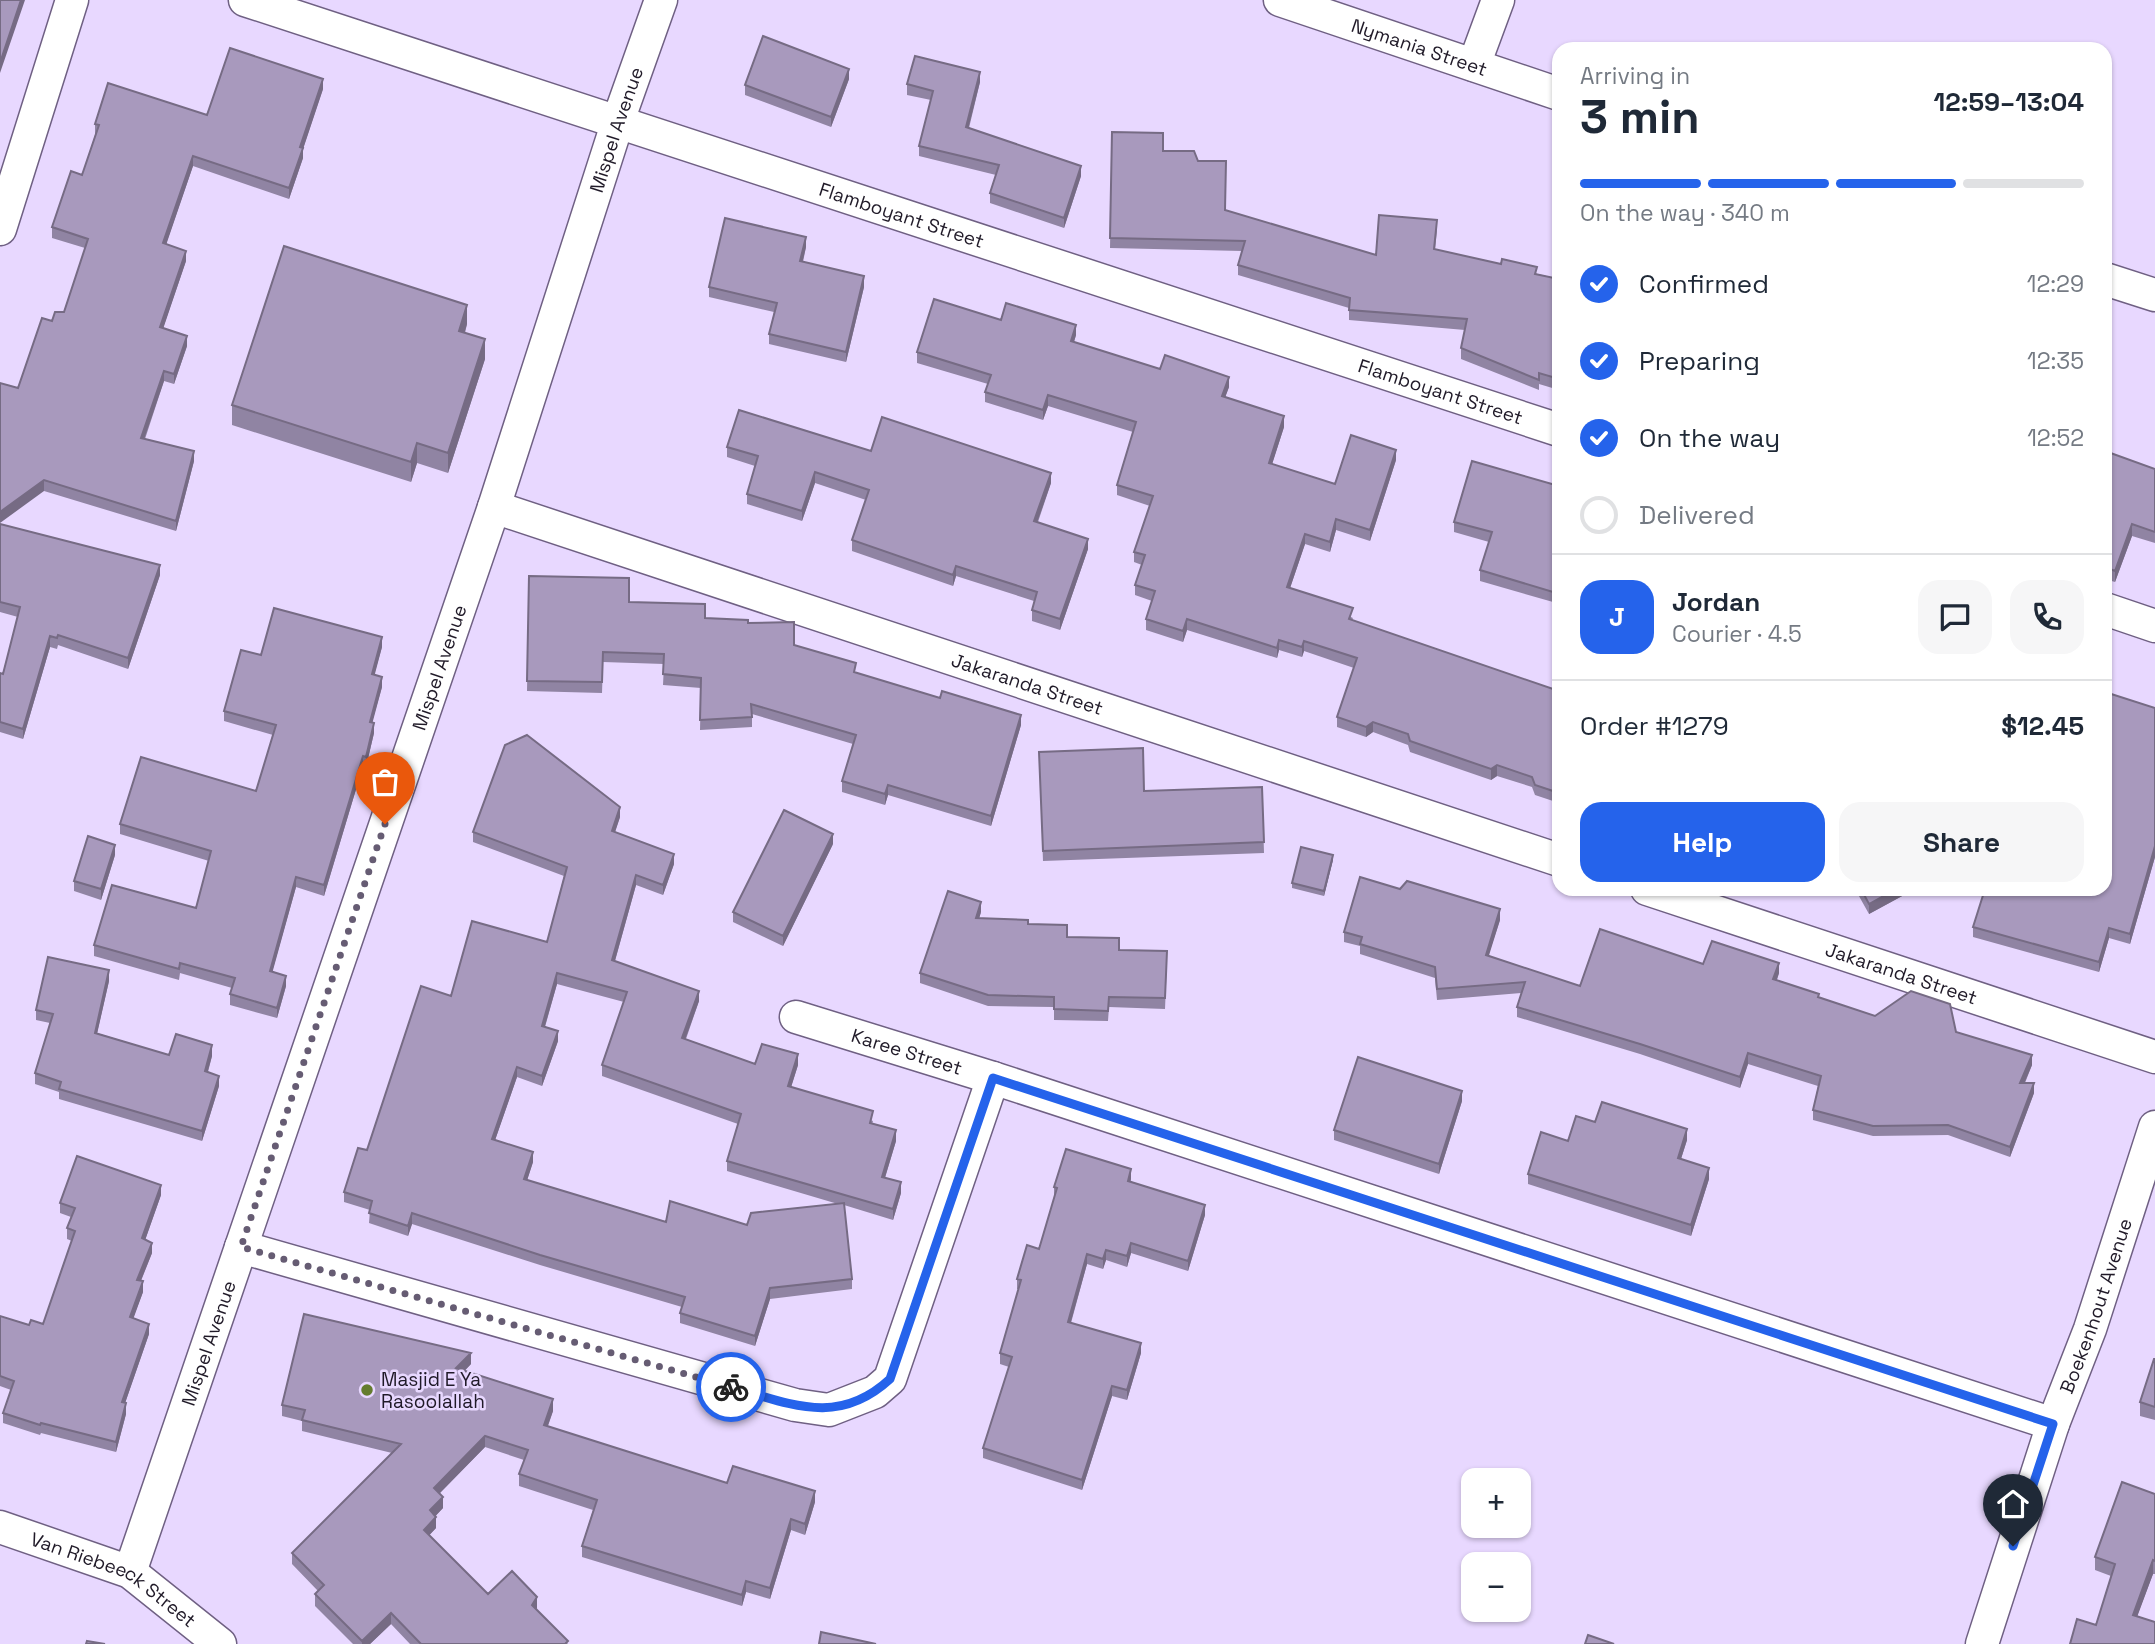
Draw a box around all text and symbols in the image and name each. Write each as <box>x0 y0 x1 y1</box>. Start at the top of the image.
street label: Nymania Street <box>1348 13 1490 82</box>
text: Arriving in <box>1580 61 1690 91</box>
street label: Mispel Avenue <box>584 64 649 196</box>
text: 12:59–13:04 <box>1934 85 2084 119</box>
text: 3 min <box>1580 88 1700 146</box>
street label: Flamboyant Street <box>816 177 987 254</box>
text: On the way · 340 m <box>1580 198 1790 228</box>
icon: check <box>1580 265 1618 303</box>
text: Confirmed <box>1639 267 1769 301</box>
text: 12:29 <box>2027 269 2084 299</box>
icon: check <box>1580 342 1618 380</box>
text: Preparing <box>1639 344 1760 378</box>
text: 12:35 <box>2027 346 2084 376</box>
street label: Flamboyant Street <box>1355 353 1526 430</box>
icon: check <box>1580 419 1618 457</box>
text: On the way <box>1639 421 1780 455</box>
text: 12:52 <box>2027 423 2084 453</box>
text: Delivered <box>1639 498 1755 532</box>
button: chat <box>1918 580 1992 654</box>
button: phone <box>2010 580 2084 654</box>
text: Jordan <box>1672 585 1760 619</box>
text: J <box>1609 600 1625 634</box>
street label: Mispel Avenue <box>407 601 473 734</box>
text: Courier · 4.5 <box>1672 619 1802 649</box>
street label: Jakaranda Street <box>948 648 1106 721</box>
text: Order #1279 <box>1580 709 1729 743</box>
text: $12.45 <box>2001 709 2084 743</box>
pin <box>355 752 415 824</box>
icon: bag <box>366 763 404 801</box>
button: Help <box>1580 802 1825 882</box>
button: Share <box>1839 802 2084 882</box>
street label: Jakaranda Street <box>1822 937 1980 1010</box>
street label: Karee Street <box>848 1023 965 1081</box>
street label: Boekenhout Avenue <box>2054 1215 2138 1397</box>
street label: Mispel Avenue <box>176 1277 242 1409</box>
courier <box>696 1352 766 1422</box>
place label: Masjid E Ya Rasoolallah <box>381 1367 485 1414</box>
icon: bike <box>712 1368 750 1406</box>
marker: Masjid E Ya Rasoolallah <box>359 1382 375 1398</box>
map controls <box>1461 1468 1531 1622</box>
button: + <box>1461 1468 1531 1538</box>
pin <box>1983 1474 2043 1546</box>
icon: home <box>1994 1485 2032 1523</box>
street label: Van Riebeeck Street <box>27 1526 201 1633</box>
button: − <box>1461 1552 1531 1622</box>

